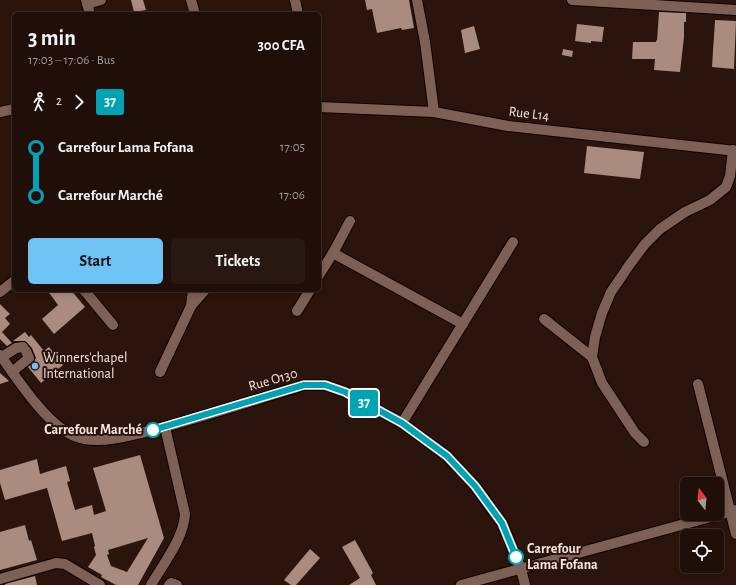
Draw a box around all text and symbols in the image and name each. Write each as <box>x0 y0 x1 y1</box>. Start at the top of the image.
text: 3 min <box>28 27 76 49</box>
text: 300 CFA <box>257 38 305 53</box>
text: 17:03 – 17:06 · Bus <box>28 54 115 67</box>
icon: walk <box>28 91 50 113</box>
icon: forward <box>68 91 90 113</box>
text: 2 <box>56 95 62 108</box>
text: 37 <box>104 95 116 109</box>
street label: Rue L14 <box>508 105 550 123</box>
text: Carrefour Lama Fofana <box>58 140 194 155</box>
text: 17:05 <box>280 141 305 154</box>
text: Carrefour Marché <box>58 188 163 203</box>
text: 17:06 <box>279 189 305 202</box>
button: Start <box>28 238 163 284</box>
button: Tickets <box>171 238 305 284</box>
place label: Winners'chapel International <box>43 351 127 381</box>
marker: Winners'chapel International <box>30 361 40 371</box>
street label: Rue O130 <box>247 366 299 394</box>
line badge: 37 <box>346 390 382 416</box>
text: 37 <box>358 396 370 410</box>
marker: Carrefour Marché <box>145 422 161 438</box>
place label: Carrefour Marché <box>44 423 142 437</box>
north arrow <box>680 477 724 521</box>
map controls <box>680 477 724 573</box>
button: locate <box>680 529 724 573</box>
place label: Carrefour Lama Fofana <box>527 542 598 572</box>
marker: Carrefour Lama Fofana <box>508 549 524 565</box>

